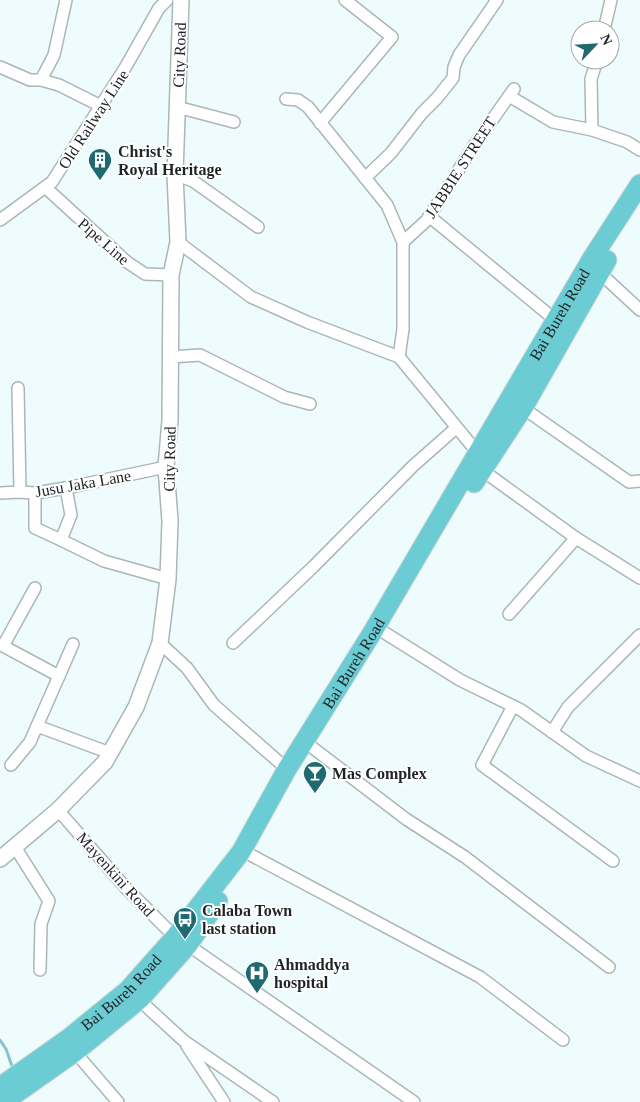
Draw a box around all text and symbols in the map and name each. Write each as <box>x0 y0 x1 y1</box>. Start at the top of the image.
north arrow <box>570 20 620 70</box>
street label: City Road <box>170 22 190 88</box>
text: N <box>597 32 615 47</box>
street label: Old Railway Line <box>55 67 133 173</box>
street label: JABBIE STREET <box>421 113 500 221</box>
place label: Christ's Royal Heritage <box>118 143 222 179</box>
building icon: Christ's Royal Heritage <box>87 147 113 181</box>
street label: Pipe Line <box>74 215 133 269</box>
street label: Bai Bureh Road <box>526 266 593 363</box>
street label: City Road <box>160 426 180 492</box>
street label: Jusu Jaka Lane <box>34 467 132 500</box>
street label: Bai Bureh Road <box>319 615 388 712</box>
bar icon: Mas Complex <box>302 760 328 794</box>
place label: Mas Complex <box>332 765 427 783</box>
street label: Mayenkini Road <box>73 829 158 920</box>
place label: Calaba Town last station <box>202 902 292 937</box>
bus stop icon: Calaba Town last station <box>172 906 198 940</box>
street label: Bai Bureh Road <box>78 951 165 1034</box>
place label: Ahmaddya hospital <box>274 956 350 992</box>
hospital icon: Ahmaddya hospital <box>244 960 270 994</box>

